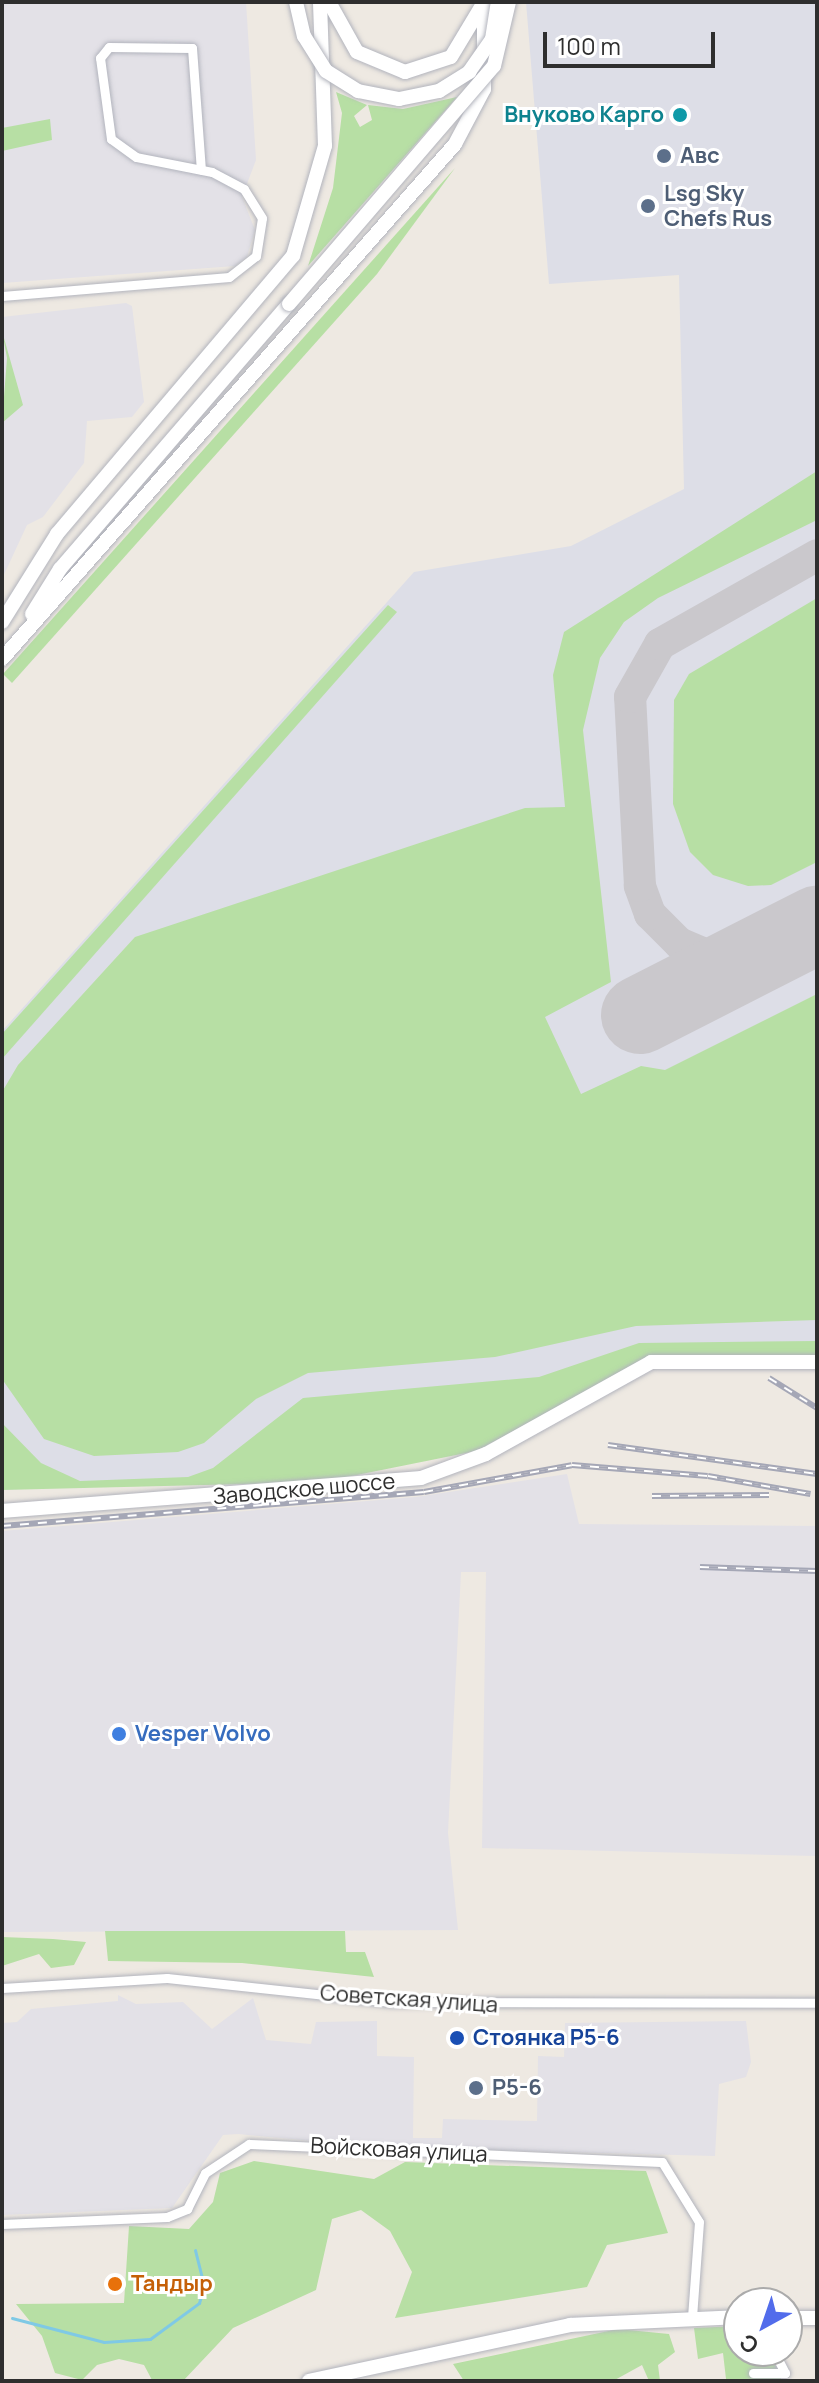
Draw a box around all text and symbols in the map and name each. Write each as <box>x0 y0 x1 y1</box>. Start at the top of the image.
scale bar <box>547 16 719 66</box>
text: 100 m <box>557 29 621 62</box>
place label: Внуково Карго <box>504 102 664 128</box>
marker: Внуково Карго <box>671 106 689 124</box>
place label: Авс <box>680 143 720 169</box>
marker: Авс <box>655 147 673 165</box>
place label: Lsg Sky Chefs Rus <box>664 180 772 232</box>
marker: Lsg Sky Chefs Rus <box>639 197 657 215</box>
street label: Заводское шоссе <box>212 1468 396 1510</box>
place label: Vesper Volvo <box>135 1721 271 1747</box>
marker: Vesper Volvo <box>110 1725 128 1743</box>
street label: Советская улица <box>319 1980 499 2018</box>
place label: Стоянка Р5-6 <box>473 2025 620 2051</box>
marker: Стоянка Р5-6 <box>448 2029 466 2047</box>
place label: Р5-6 <box>492 2075 542 2101</box>
marker: Р5-6 <box>467 2079 485 2097</box>
street label: Войсковая улица <box>310 2132 488 2168</box>
place label: Тандыр <box>131 2271 213 2297</box>
marker: Тандыр <box>106 2275 124 2293</box>
north arrow <box>723 2287 803 2367</box>
text: С <box>733 2327 765 2361</box>

